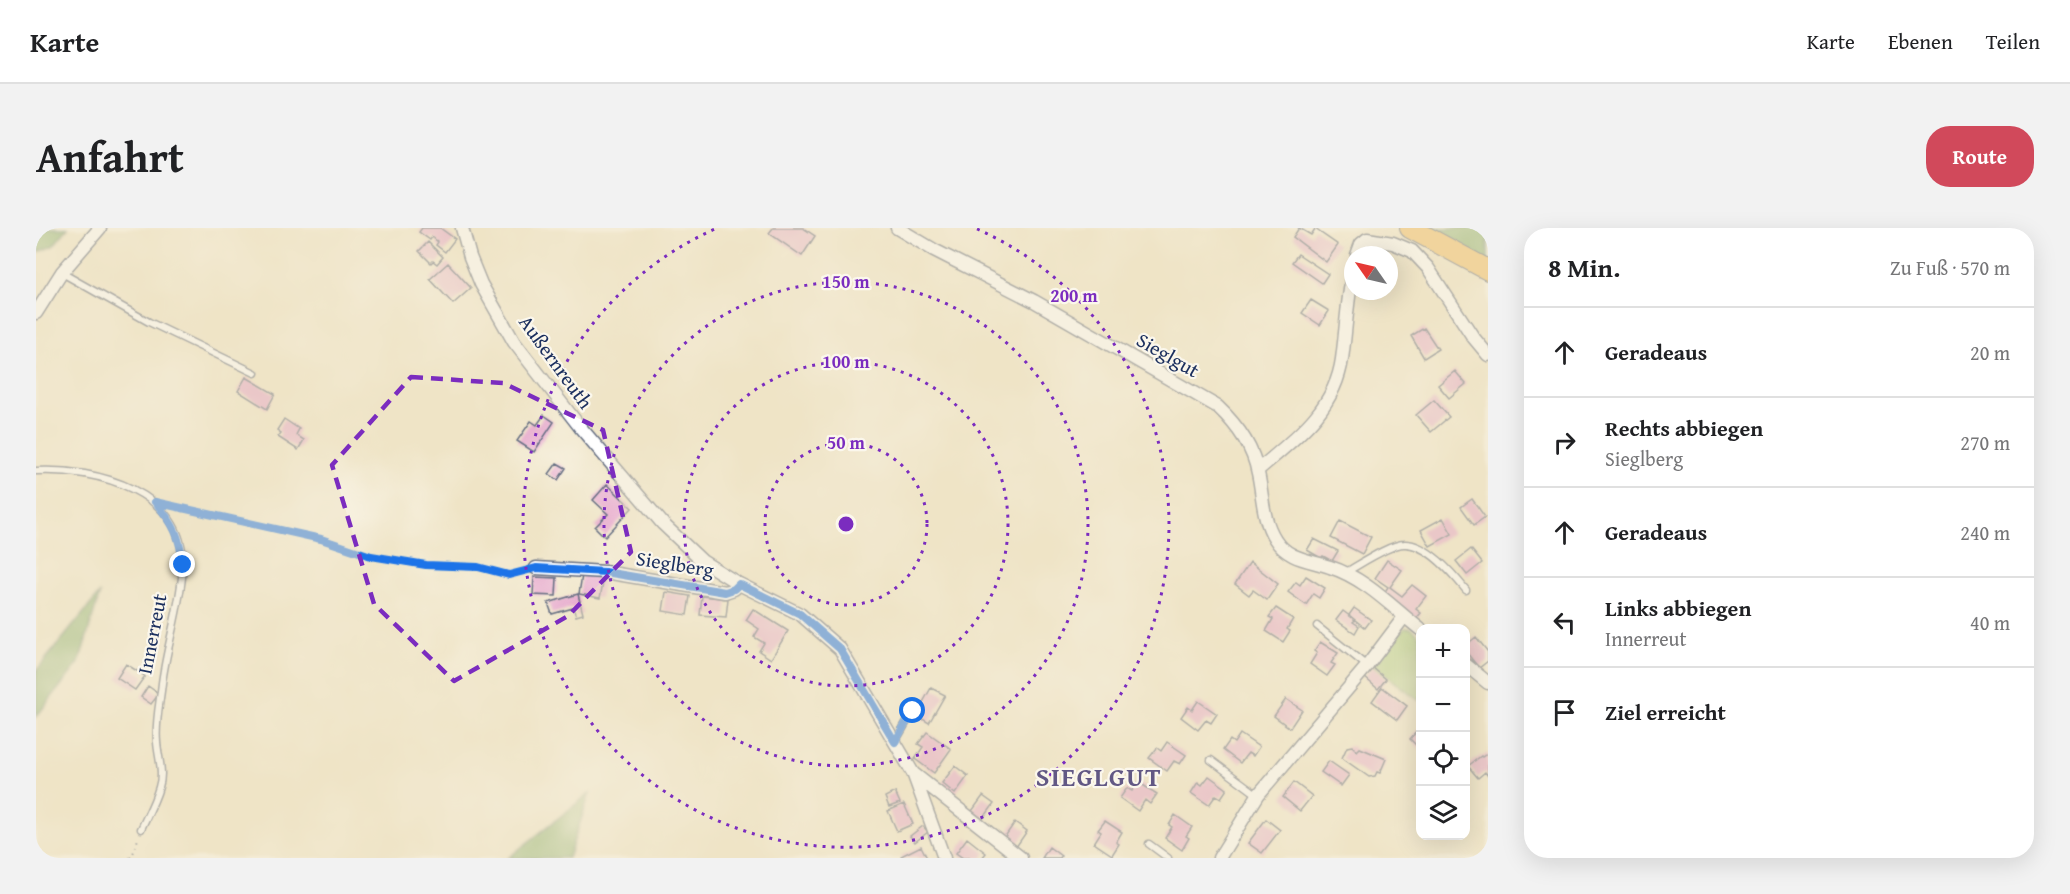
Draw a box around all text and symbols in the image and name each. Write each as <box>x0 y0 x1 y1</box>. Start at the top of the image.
text: Karte <box>30 21 99 62</box>
text: Karte <box>1807 26 1855 57</box>
text: Ebenen <box>1888 26 1953 57</box>
text: Teilen <box>1986 26 2040 57</box>
text: Anfahrt <box>36 126 184 187</box>
button: Route <box>1926 126 2034 187</box>
north arrow <box>1344 246 1398 300</box>
text: 8 Min. <box>1548 248 1620 287</box>
text: Zu Fuß · 570 m <box>1890 253 2010 282</box>
text: 150 m <box>822 268 870 295</box>
text: 200 m <box>1050 282 1098 309</box>
street label: Außernreuth <box>512 309 600 415</box>
street label: Sieglgut <box>1131 325 1205 384</box>
icon: ahead <box>1548 336 1581 369</box>
text: Geradeaus <box>1605 336 1707 368</box>
text: 20 m <box>1970 338 2010 367</box>
text: 100 m <box>822 348 870 375</box>
text: Rechts abbiegen <box>1605 412 1763 444</box>
icon: right <box>1548 426 1581 459</box>
text: 270 m <box>1960 428 2010 457</box>
text: 50 m <box>827 429 866 456</box>
text: Sieglberg <box>1605 444 1683 473</box>
centre of rings <box>836 514 856 534</box>
icon: ahead <box>1548 516 1581 549</box>
text: Geradeaus <box>1605 516 1707 548</box>
text: 240 m <box>1960 518 2010 547</box>
street label: Sieglberg <box>634 543 716 584</box>
route end <box>169 551 195 577</box>
street label: Innerreut <box>130 591 174 677</box>
text: Links abbiegen <box>1605 592 1751 624</box>
icon: left <box>1548 606 1581 639</box>
text: 40 m <box>1970 608 2010 637</box>
map controls <box>1416 624 1470 840</box>
button: + <box>1416 624 1470 678</box>
text: Innerreut <box>1605 624 1686 653</box>
button: − <box>1416 678 1470 732</box>
icon: arrive <box>1548 696 1581 729</box>
text: Ziel erreicht <box>1605 696 1726 728</box>
route start <box>899 697 925 723</box>
button: locate <box>1416 732 1470 786</box>
district label: SIEGLGUT <box>1036 757 1162 796</box>
button: layers <box>1416 786 1470 840</box>

